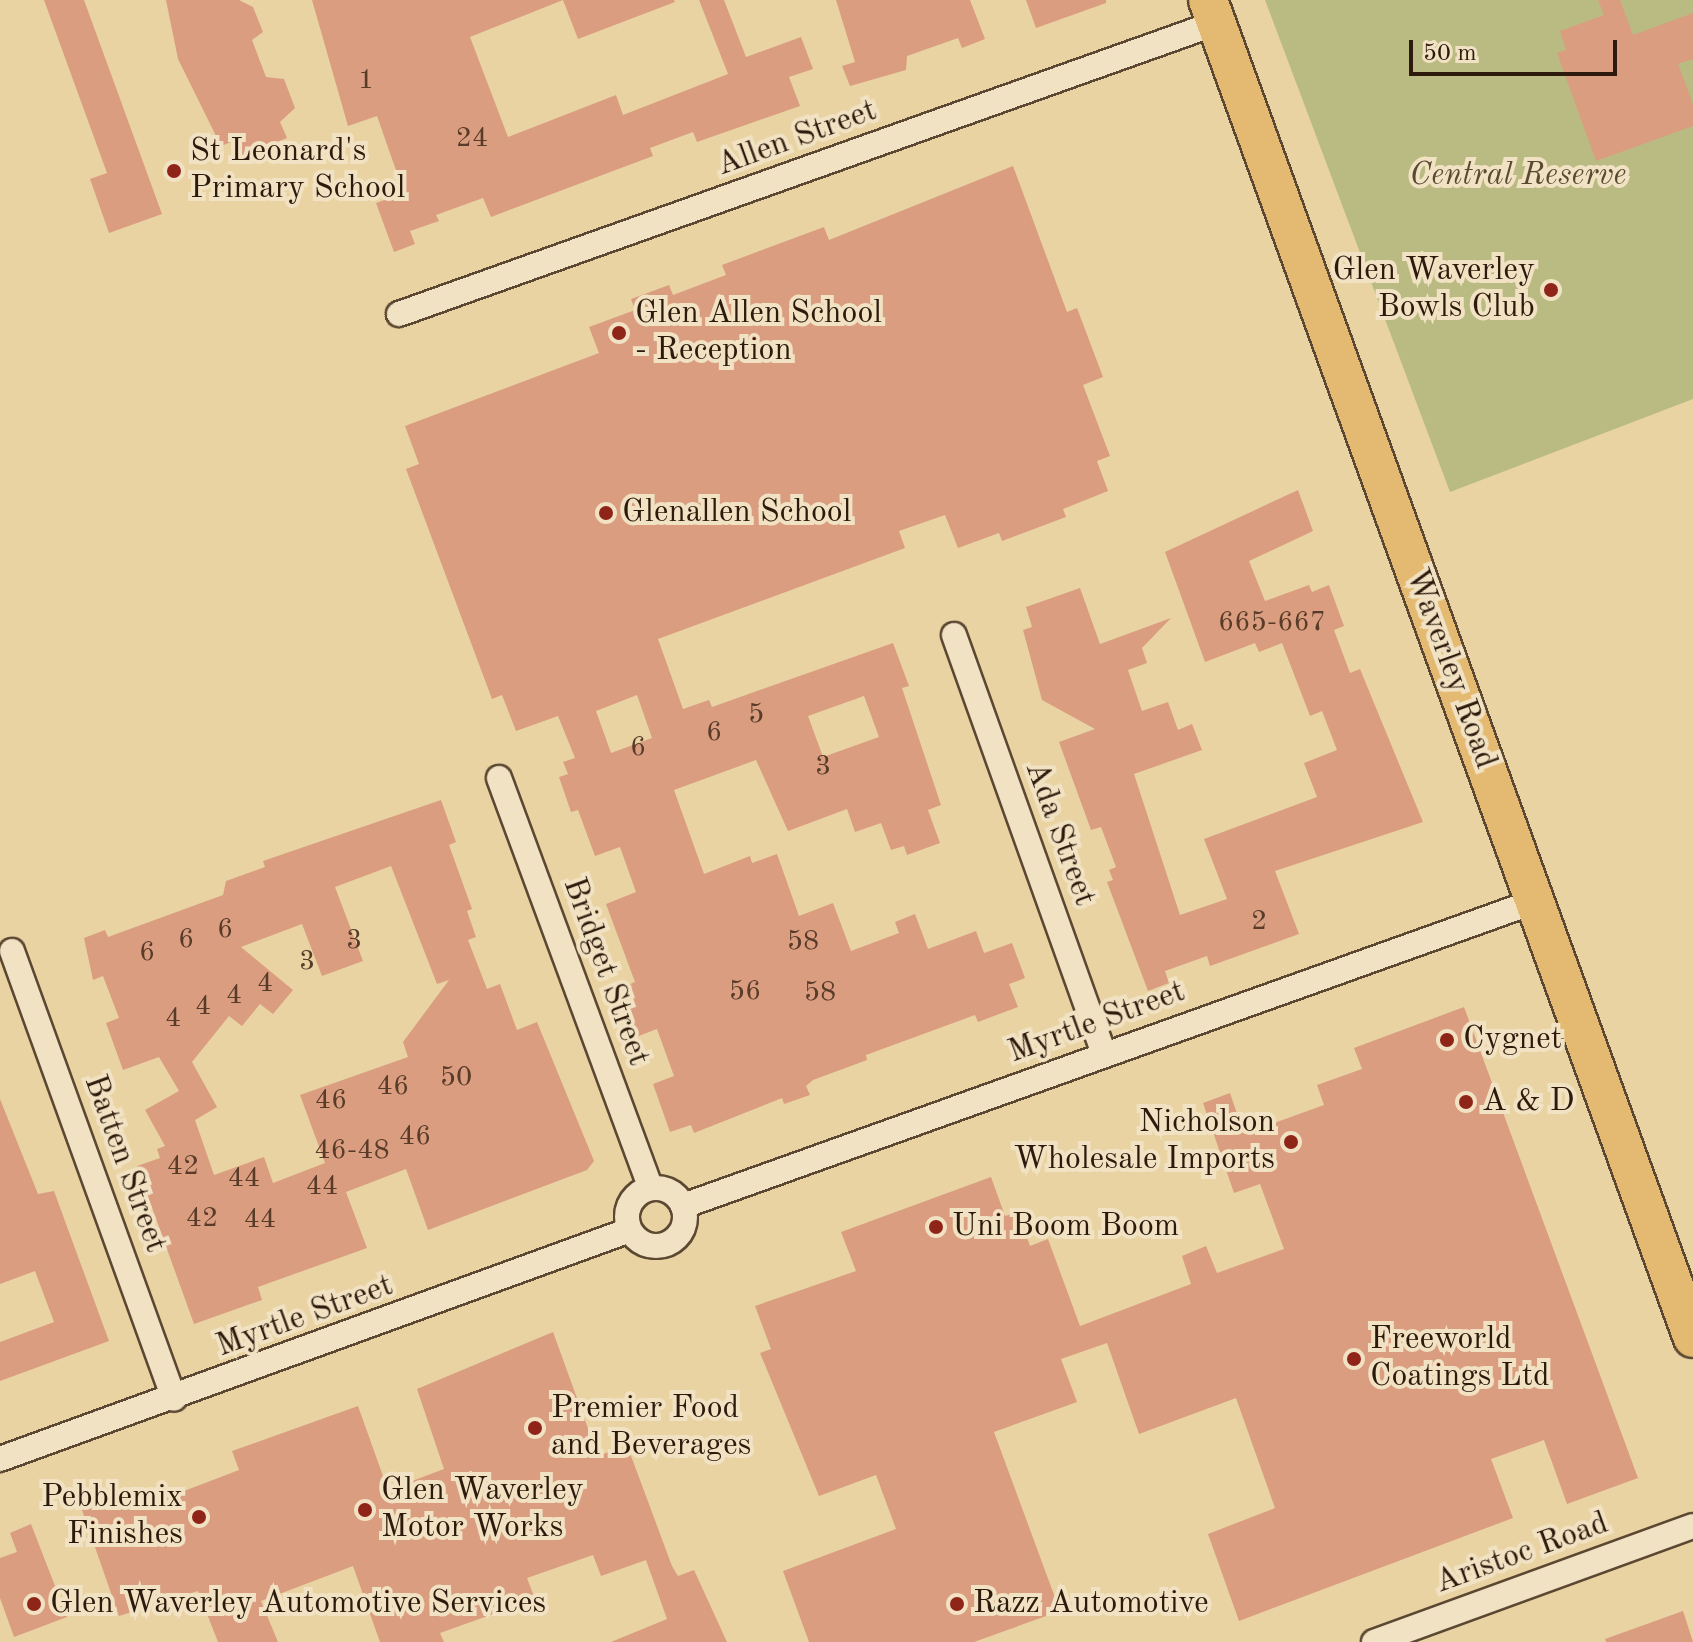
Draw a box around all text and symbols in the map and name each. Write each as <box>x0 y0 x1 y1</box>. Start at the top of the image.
scale bar <box>1413 24 1621 74</box>
text: 50 m <box>1423 42 1477 66</box>
house number: 1 <box>358 64 374 98</box>
street label: Allen Street <box>712 92 882 186</box>
house number: 24 <box>456 122 488 156</box>
place label: St Leonard's Primary School <box>190 134 405 209</box>
park label: Central Reserve <box>1410 157 1626 195</box>
marker: St Leonard's Primary School <box>165 162 183 180</box>
place label: Glen Waverley Bowls Club <box>1332 253 1535 328</box>
marker: Glen Waverley Bowls Club <box>1542 281 1560 299</box>
place label: Glen Allen School - Reception <box>635 296 882 371</box>
marker: Glen Allen School - Reception <box>610 324 628 342</box>
place label: Glenallen School <box>622 494 851 532</box>
marker: Glenallen School <box>597 504 615 522</box>
street label: Waverley Road <box>1396 564 1504 774</box>
house number: 665-667 <box>1218 606 1326 640</box>
house number: 5 <box>748 698 764 732</box>
house number: 6 <box>706 716 722 750</box>
house number: 6 <box>630 731 646 765</box>
house number: 3 <box>815 750 831 784</box>
street label: Ada Street <box>1015 757 1103 911</box>
street label: Bridget Street <box>553 873 657 1071</box>
house number: 2 <box>1251 905 1267 939</box>
house number: 6 <box>217 913 233 947</box>
house number: 6 <box>178 923 194 957</box>
house number: 3 <box>346 924 362 958</box>
house number: 58 <box>787 925 819 959</box>
house number: 6 <box>139 936 155 970</box>
house number: 3 <box>299 945 315 979</box>
house number: 4 <box>257 967 273 1001</box>
street label: Myrtle Street <box>1003 973 1191 1073</box>
house number: 56 <box>729 975 761 1009</box>
house number: 58 <box>804 976 836 1010</box>
house number: 4 <box>226 979 242 1013</box>
house number: 4 <box>195 990 211 1024</box>
house number: 4 <box>165 1002 181 1036</box>
place label: Cygnet <box>1463 1021 1562 1059</box>
marker: Cygnet <box>1438 1031 1456 1049</box>
house number: 50 <box>440 1061 472 1095</box>
street label: Batten Street <box>74 1070 174 1258</box>
house number: 46 <box>377 1070 409 1104</box>
place label: A & D <box>1482 1083 1574 1121</box>
house number: 46 <box>315 1084 347 1118</box>
marker: A & D <box>1457 1093 1475 1111</box>
place label: Nicholson Wholesale Imports <box>1013 1105 1275 1180</box>
house number: 46 <box>399 1120 431 1154</box>
marker: Nicholson Wholesale Imports <box>1282 1133 1300 1151</box>
house number: 46-48 <box>314 1134 390 1168</box>
house number: 42 <box>167 1150 199 1184</box>
house number: 44 <box>228 1162 260 1196</box>
house number: 44 <box>306 1170 338 1204</box>
house number: 42 <box>186 1202 218 1236</box>
house number: 44 <box>244 1203 276 1237</box>
place label: Uni Boom Boom <box>952 1208 1179 1246</box>
marker: Uni Boom Boom <box>927 1218 945 1236</box>
street label: Myrtle Street <box>211 1267 399 1367</box>
place label: Freeworld Coatings Ltd <box>1370 1322 1550 1397</box>
marker: Freeworld Coatings Ltd <box>1345 1350 1363 1368</box>
place label: Premier Food and Beverages <box>551 1391 752 1466</box>
marker: Premier Food and Beverages <box>526 1419 544 1437</box>
place label: Glen Waverley Motor Works <box>381 1473 584 1548</box>
place label: Pebblemix Finishes <box>41 1480 183 1555</box>
marker: Glen Waverley Motor Works <box>356 1501 374 1519</box>
street label: Aristoc Road <box>1430 1505 1614 1603</box>
marker: Pebblemix Finishes <box>190 1508 208 1526</box>
place label: Glen Waverley Automotive Services <box>50 1585 546 1623</box>
place label: Razz Automotive <box>973 1585 1209 1623</box>
marker: Glen Waverley Automotive Services <box>25 1595 43 1613</box>
marker: Razz Automotive <box>948 1595 966 1613</box>

